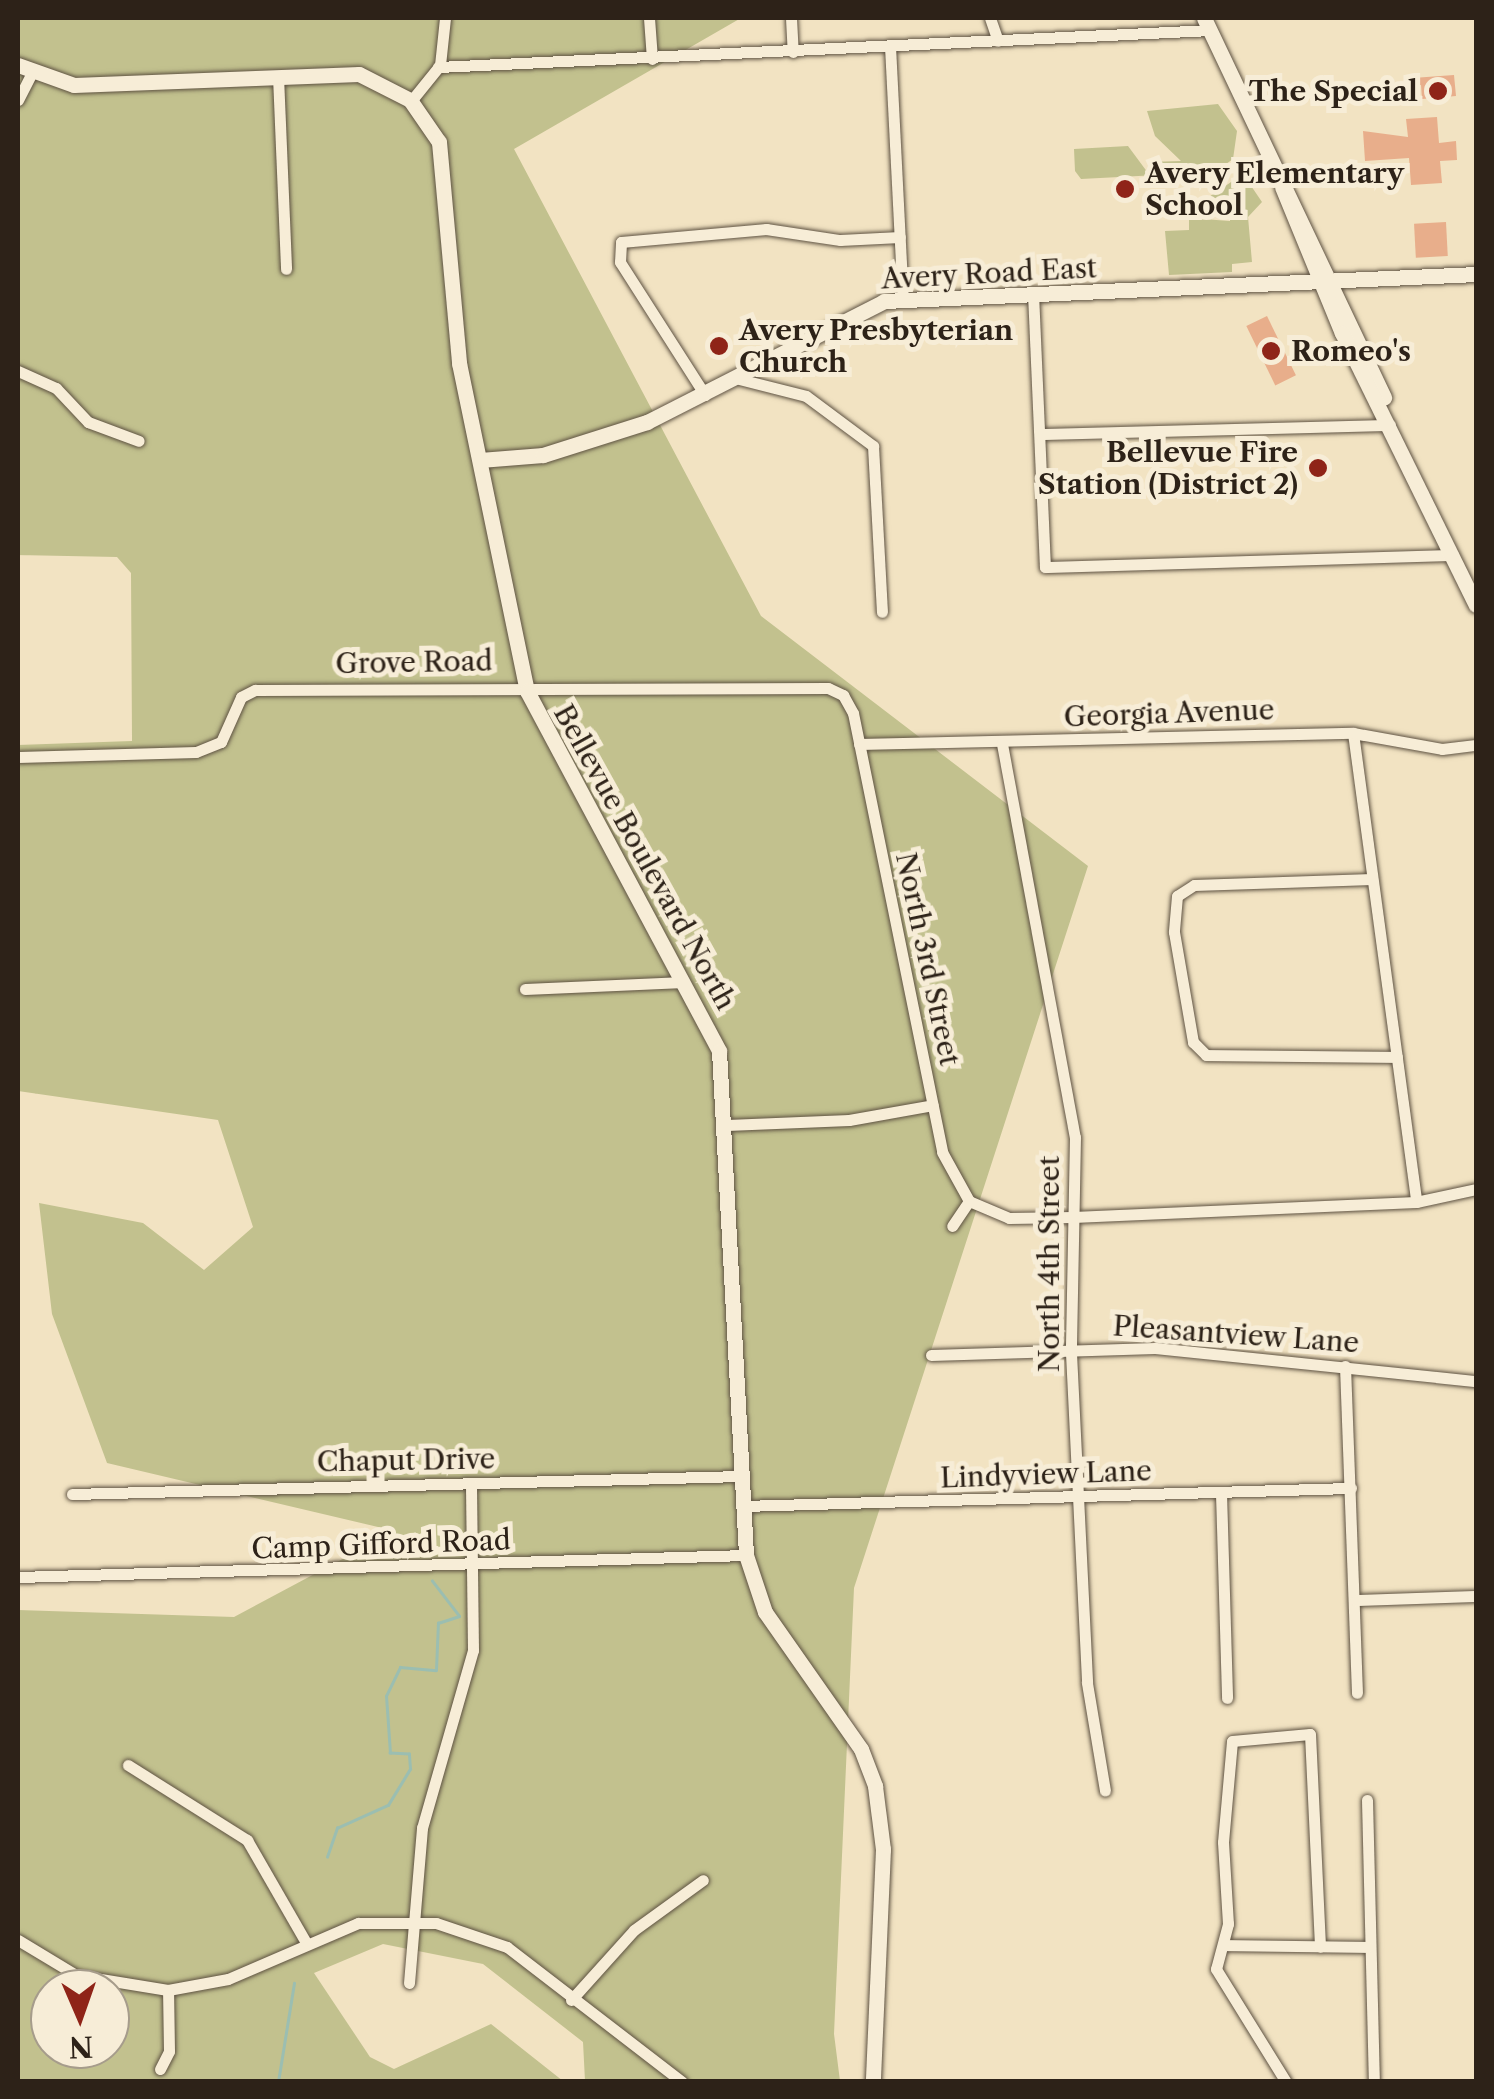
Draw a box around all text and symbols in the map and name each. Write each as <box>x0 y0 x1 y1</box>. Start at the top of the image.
place label: The Special <box>1249 74 1418 108</box>
marker: The Special <box>1427 80 1449 102</box>
place label: Avery Elementary School <box>1145 156 1405 222</box>
marker: Avery Elementary School <box>1114 178 1136 200</box>
street label: Avery Road East <box>880 251 1098 295</box>
place label: Avery Presbyterian Church <box>739 313 1014 379</box>
place label: Romeo's <box>1291 334 1411 368</box>
marker: Avery Presbyterian Church <box>708 335 730 357</box>
marker: Romeo's <box>1260 340 1282 362</box>
place label: Bellevue Fire Station (District 2) <box>1038 435 1298 501</box>
marker: Bellevue Fire Station (District 2) <box>1307 457 1329 479</box>
street label: Grove Road <box>335 644 493 680</box>
street label: Georgia Avenue <box>1062 693 1276 733</box>
street label: Bellevue Boulevard North <box>547 698 743 1016</box>
street label: North 3rd Street <box>889 849 967 1069</box>
street label: North 4th Street <box>1032 1156 1066 1372</box>
street label: Pleasantview Lane <box>1111 1309 1361 1359</box>
street label: Chaput Drive <box>316 1442 496 1478</box>
street label: Lindyview Lane <box>939 1453 1153 1495</box>
street label: Camp Gifford Road <box>251 1523 511 1565</box>
north arrow <box>30 1969 130 2069</box>
text: N <box>68 2030 94 2064</box>

